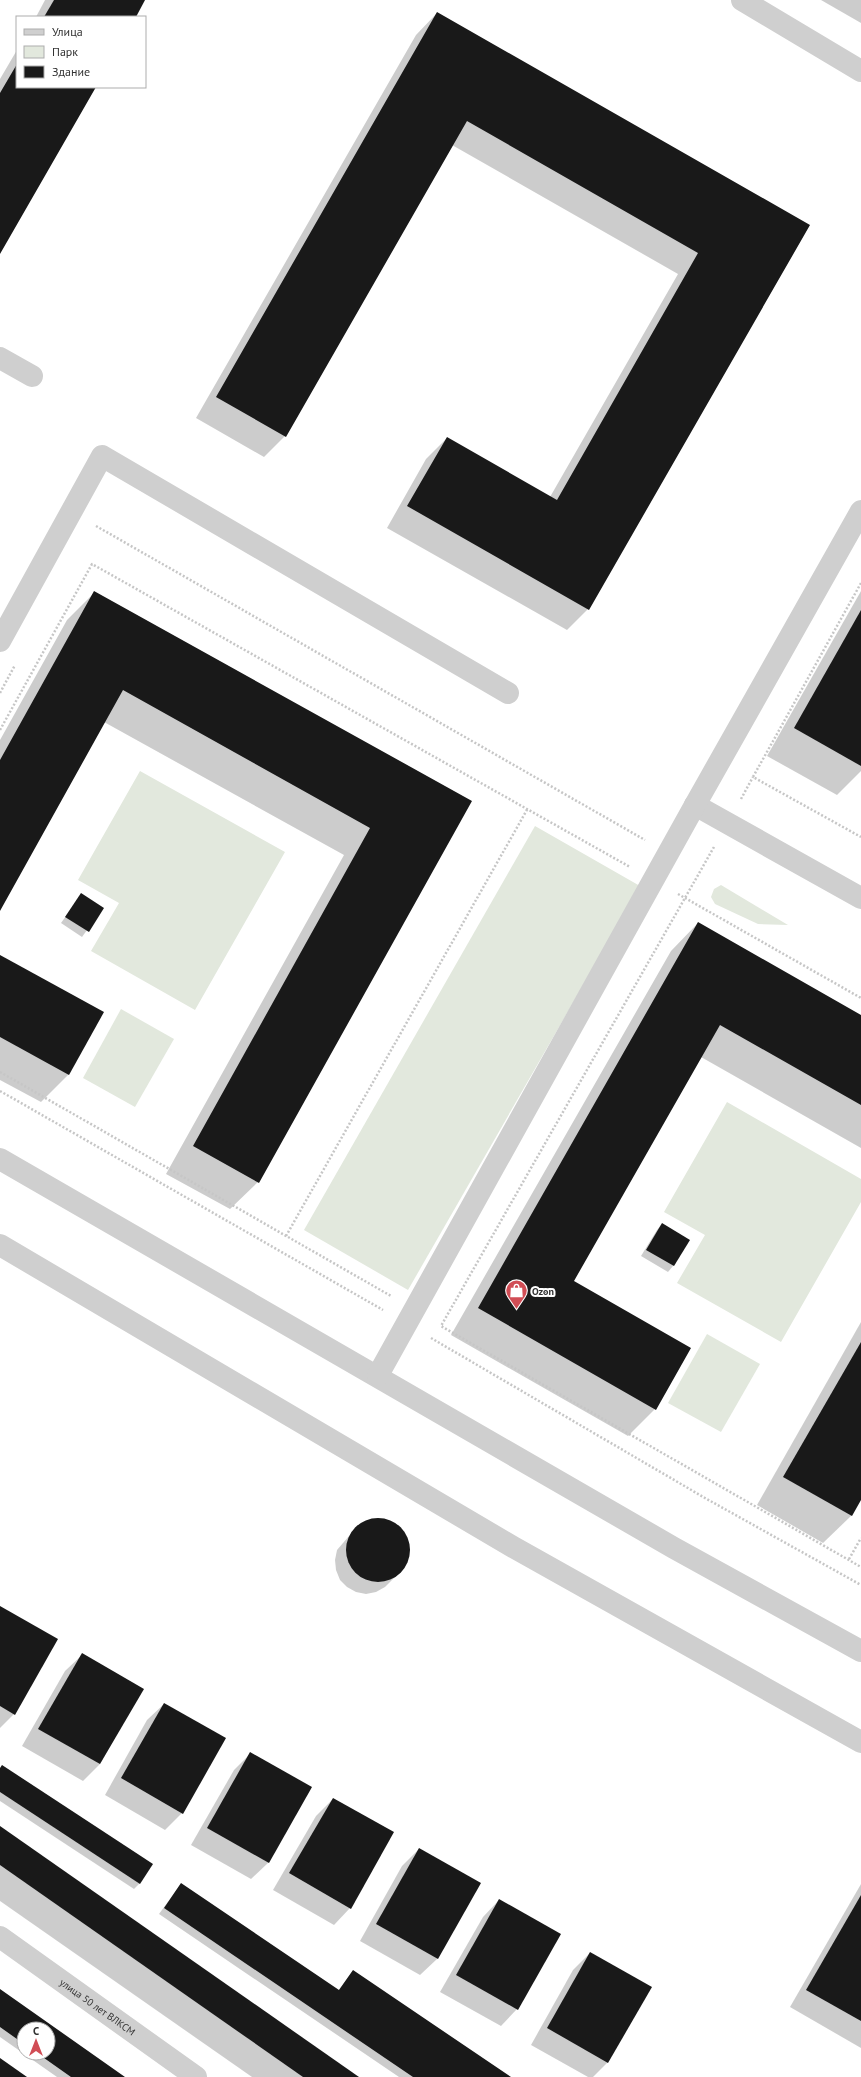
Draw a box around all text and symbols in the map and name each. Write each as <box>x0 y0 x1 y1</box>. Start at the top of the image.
legend <box>16 16 146 88</box>
text: Улица <box>52 24 83 39</box>
text: Парк <box>52 44 78 59</box>
text: Здание <box>52 64 90 79</box>
shop icon: Ozon <box>504 1278 530 1311</box>
place label: Ozon <box>532 1285 554 1298</box>
street label: улица 50 лет ВЛКСМ <box>57 1975 138 2038</box>
north arrow <box>16 2021 56 2061</box>
text: С <box>33 2024 39 2038</box>

